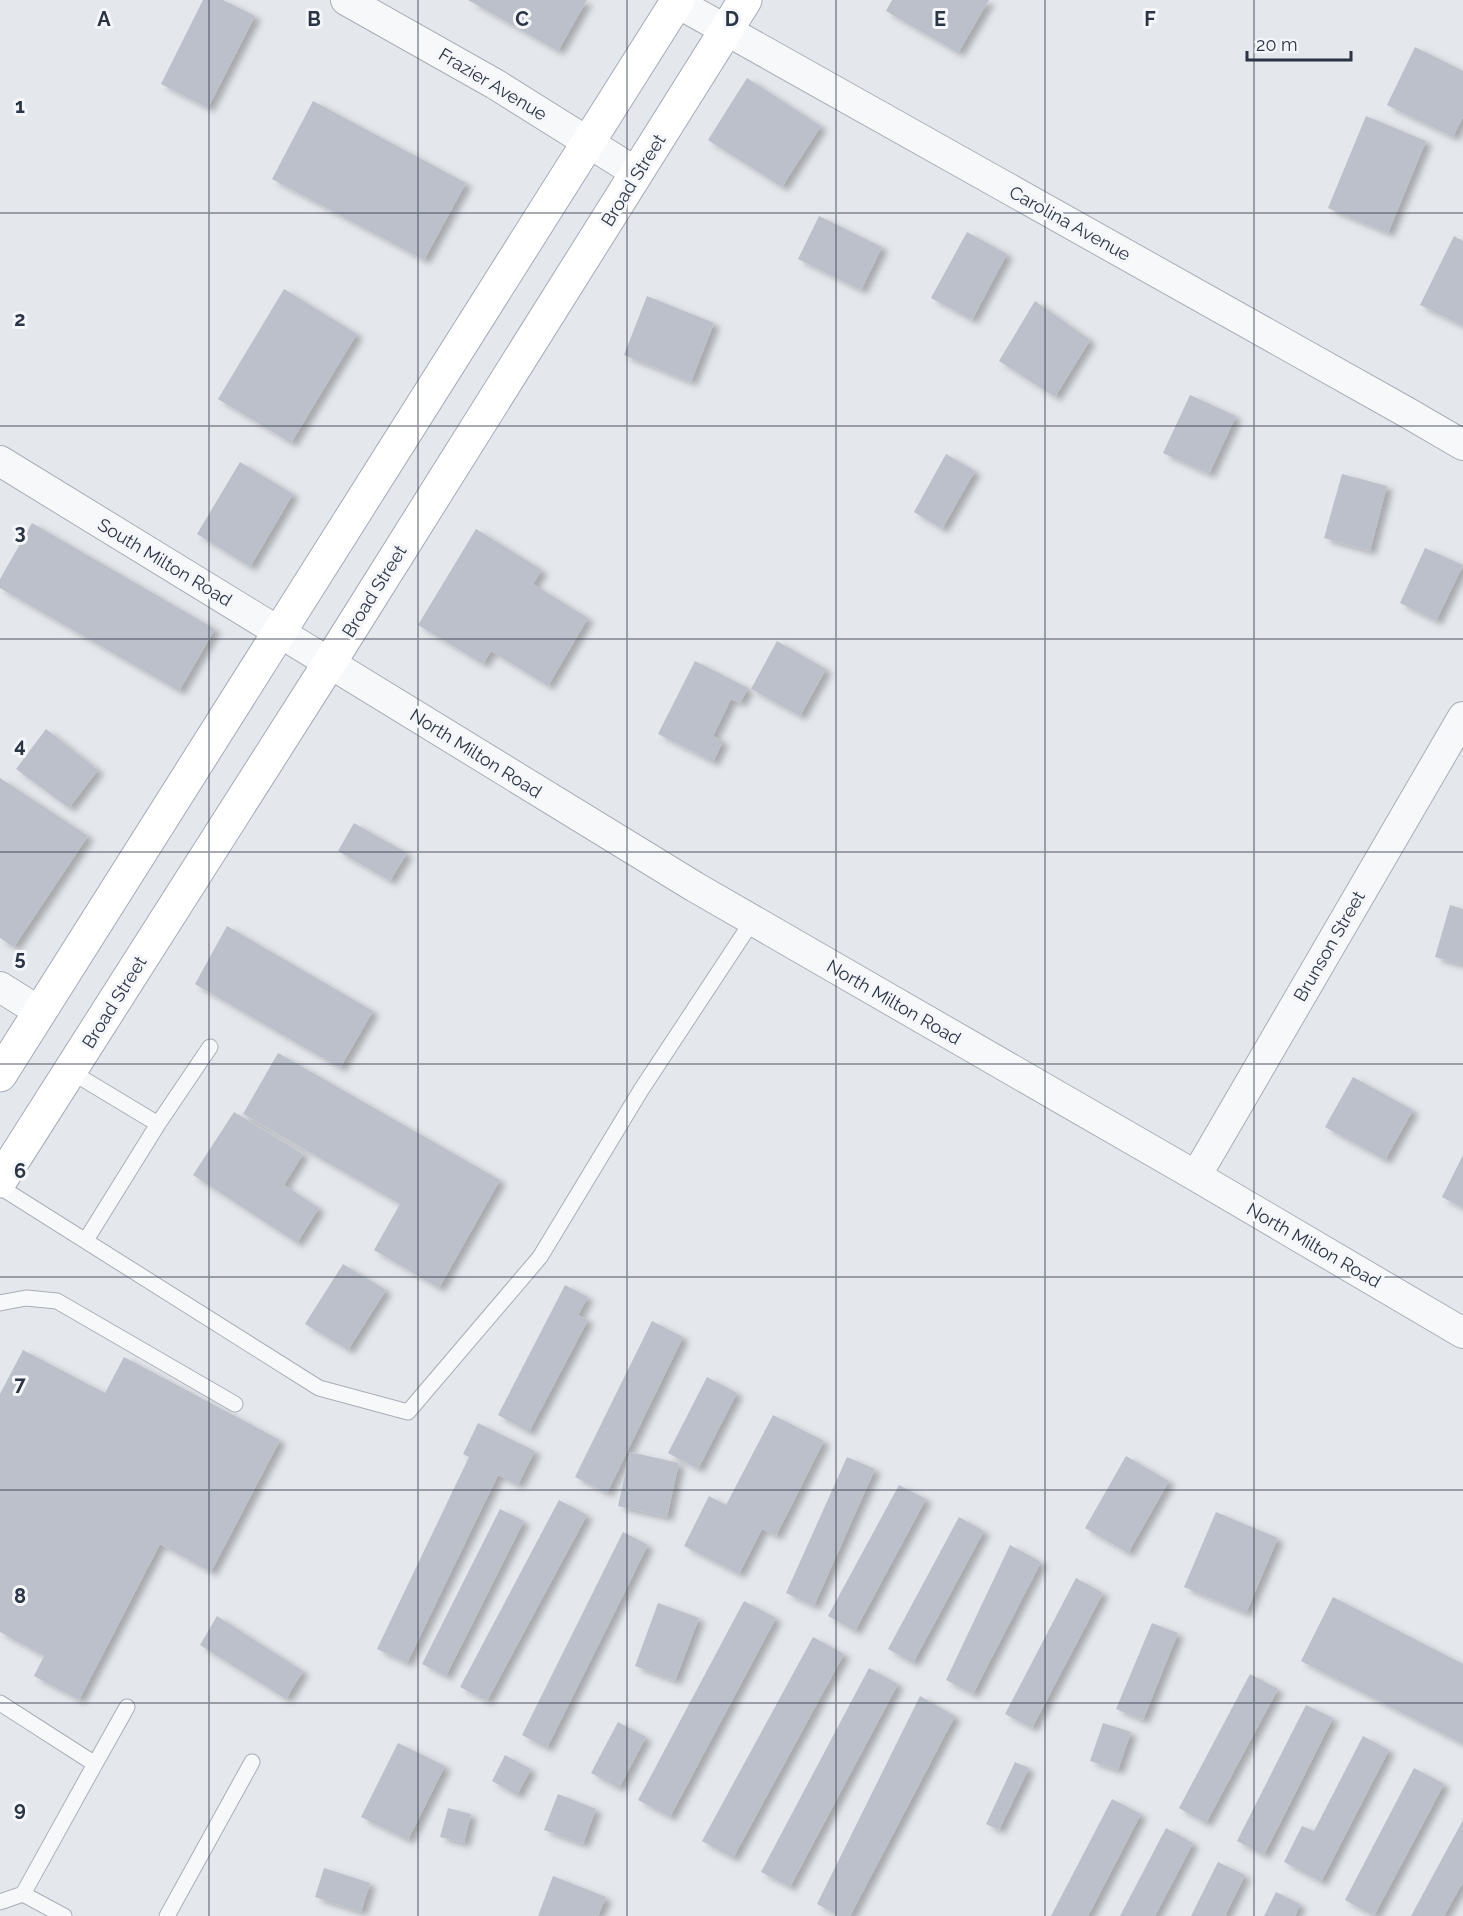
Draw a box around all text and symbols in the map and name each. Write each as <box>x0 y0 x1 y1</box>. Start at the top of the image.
text: A <box>97 7 111 31</box>
text: B <box>307 7 321 31</box>
text: C <box>515 7 529 31</box>
text: D <box>725 7 739 31</box>
text: E <box>934 7 946 31</box>
text: F <box>1144 7 1156 31</box>
scale bar <box>1247 24 1350 62</box>
text: 20 m <box>1256 34 1298 55</box>
street label: Frazier Avenue <box>435 43 551 125</box>
text: 1 <box>15 94 25 118</box>
street label: Broad Street <box>596 130 670 230</box>
street label: Carolina Avenue <box>1006 181 1135 265</box>
text: 2 <box>14 307 26 331</box>
street label: South Milton Road <box>94 514 236 610</box>
text: 3 <box>14 520 26 544</box>
street label: Broad Street <box>337 541 411 641</box>
street label: North Milton Road <box>406 704 546 802</box>
text: 4 <box>14 733 26 757</box>
street label: Brunson Street <box>1289 887 1369 1005</box>
text: 5 <box>14 946 26 970</box>
street label: Broad Street <box>77 952 151 1052</box>
street label: North Milton Road <box>823 955 965 1049</box>
text: 6 <box>14 1159 26 1183</box>
street label: North Milton Road <box>1243 1198 1385 1292</box>
text: 7 <box>14 1372 26 1396</box>
text: 8 <box>14 1584 26 1608</box>
text: 9 <box>14 1797 26 1821</box>

